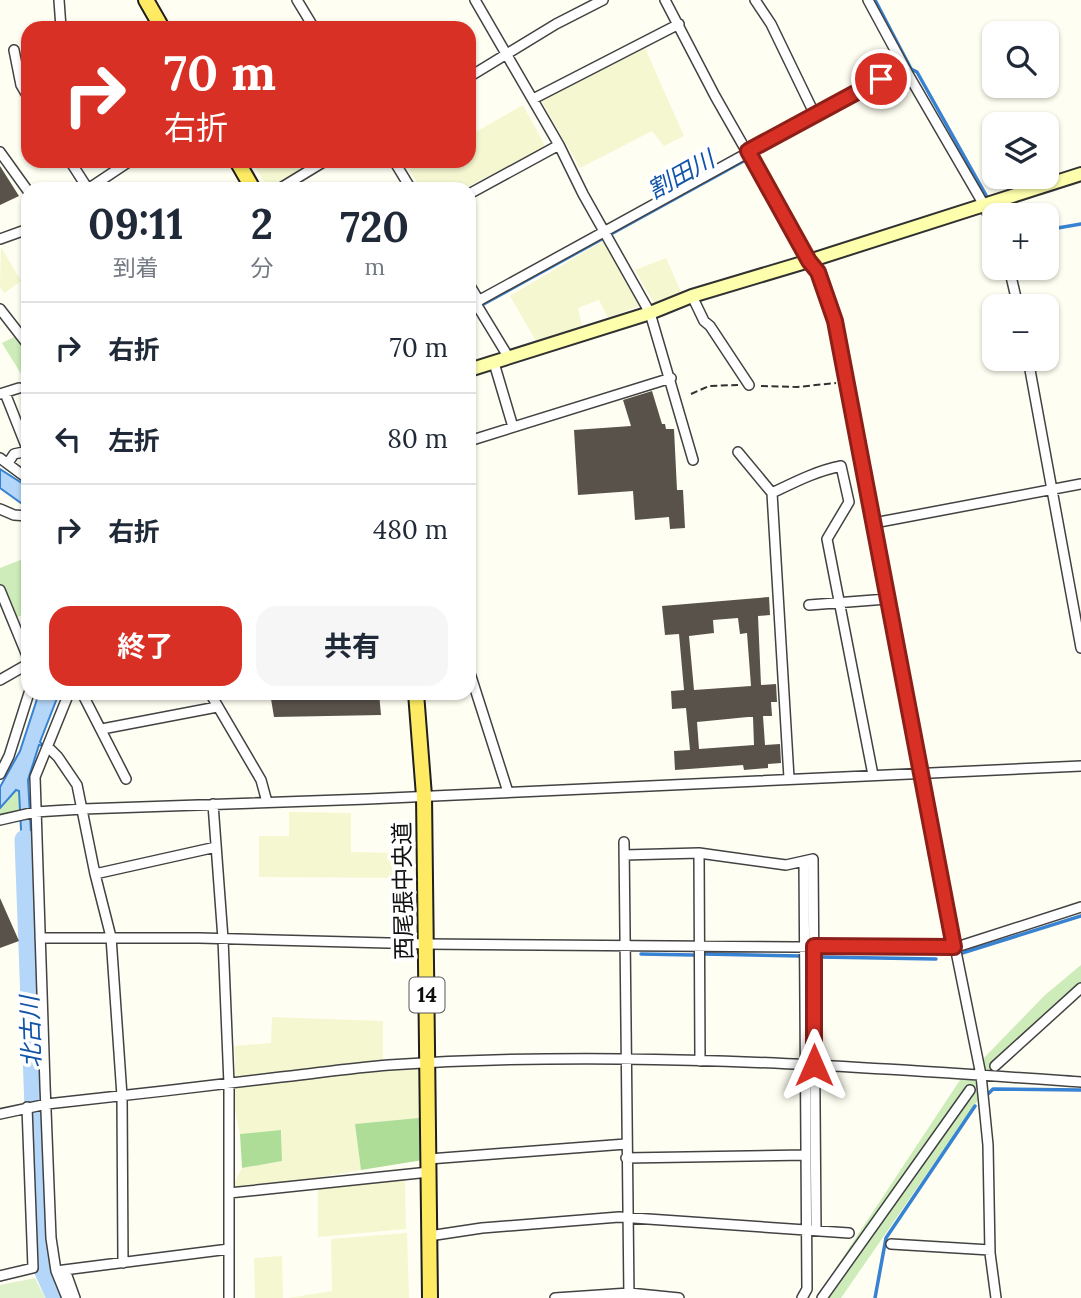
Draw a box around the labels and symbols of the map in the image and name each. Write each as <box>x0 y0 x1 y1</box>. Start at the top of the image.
pin <box>851 49 911 109</box>
water label: 割田川 <box>642 142 722 206</box>
street label: 西尾張中央道 <box>387 822 418 960</box>
road number: 14 <box>410 978 444 1012</box>
water label: 北古川 <box>14 993 47 1069</box>
position arrow <box>777 1028 851 1102</box>

